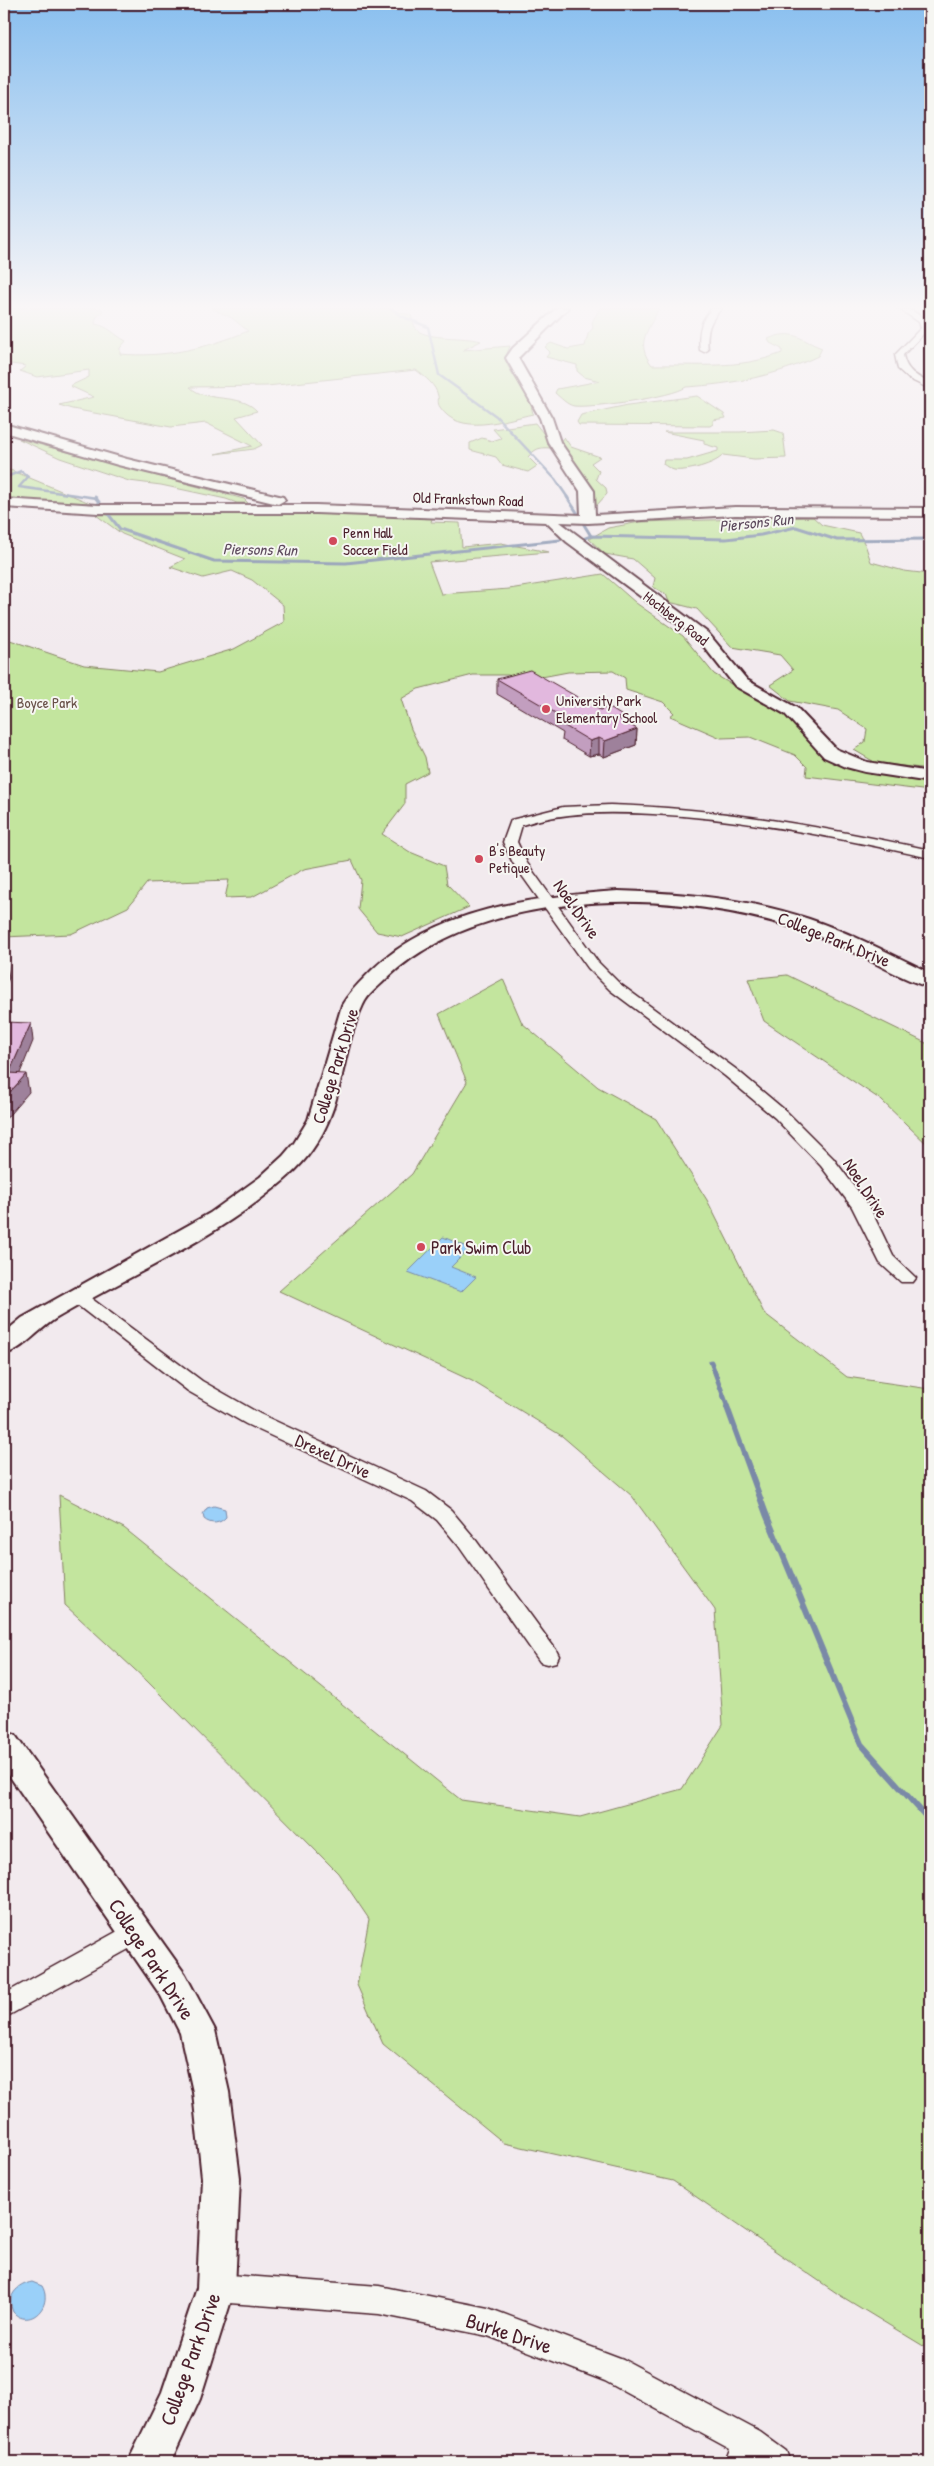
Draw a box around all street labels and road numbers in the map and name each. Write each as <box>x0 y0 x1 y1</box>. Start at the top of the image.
street label: Old Frankstown Road <box>412 487 524 511</box>
street label: Hochberg Road <box>639 586 713 650</box>
street label: Noel Drive <box>548 874 606 944</box>
street label: College Park Drive <box>774 905 894 973</box>
street label: College Park Drive <box>306 1005 364 1127</box>
street label: Noel Drive <box>837 1153 895 1223</box>
street label: Drexel Drive <box>291 1428 375 1484</box>
street label: College Park Drive <box>102 1893 202 2025</box>
street label: College Park Drive <box>153 2289 227 2429</box>
street label: Burke Drive <box>462 2306 556 2360</box>

